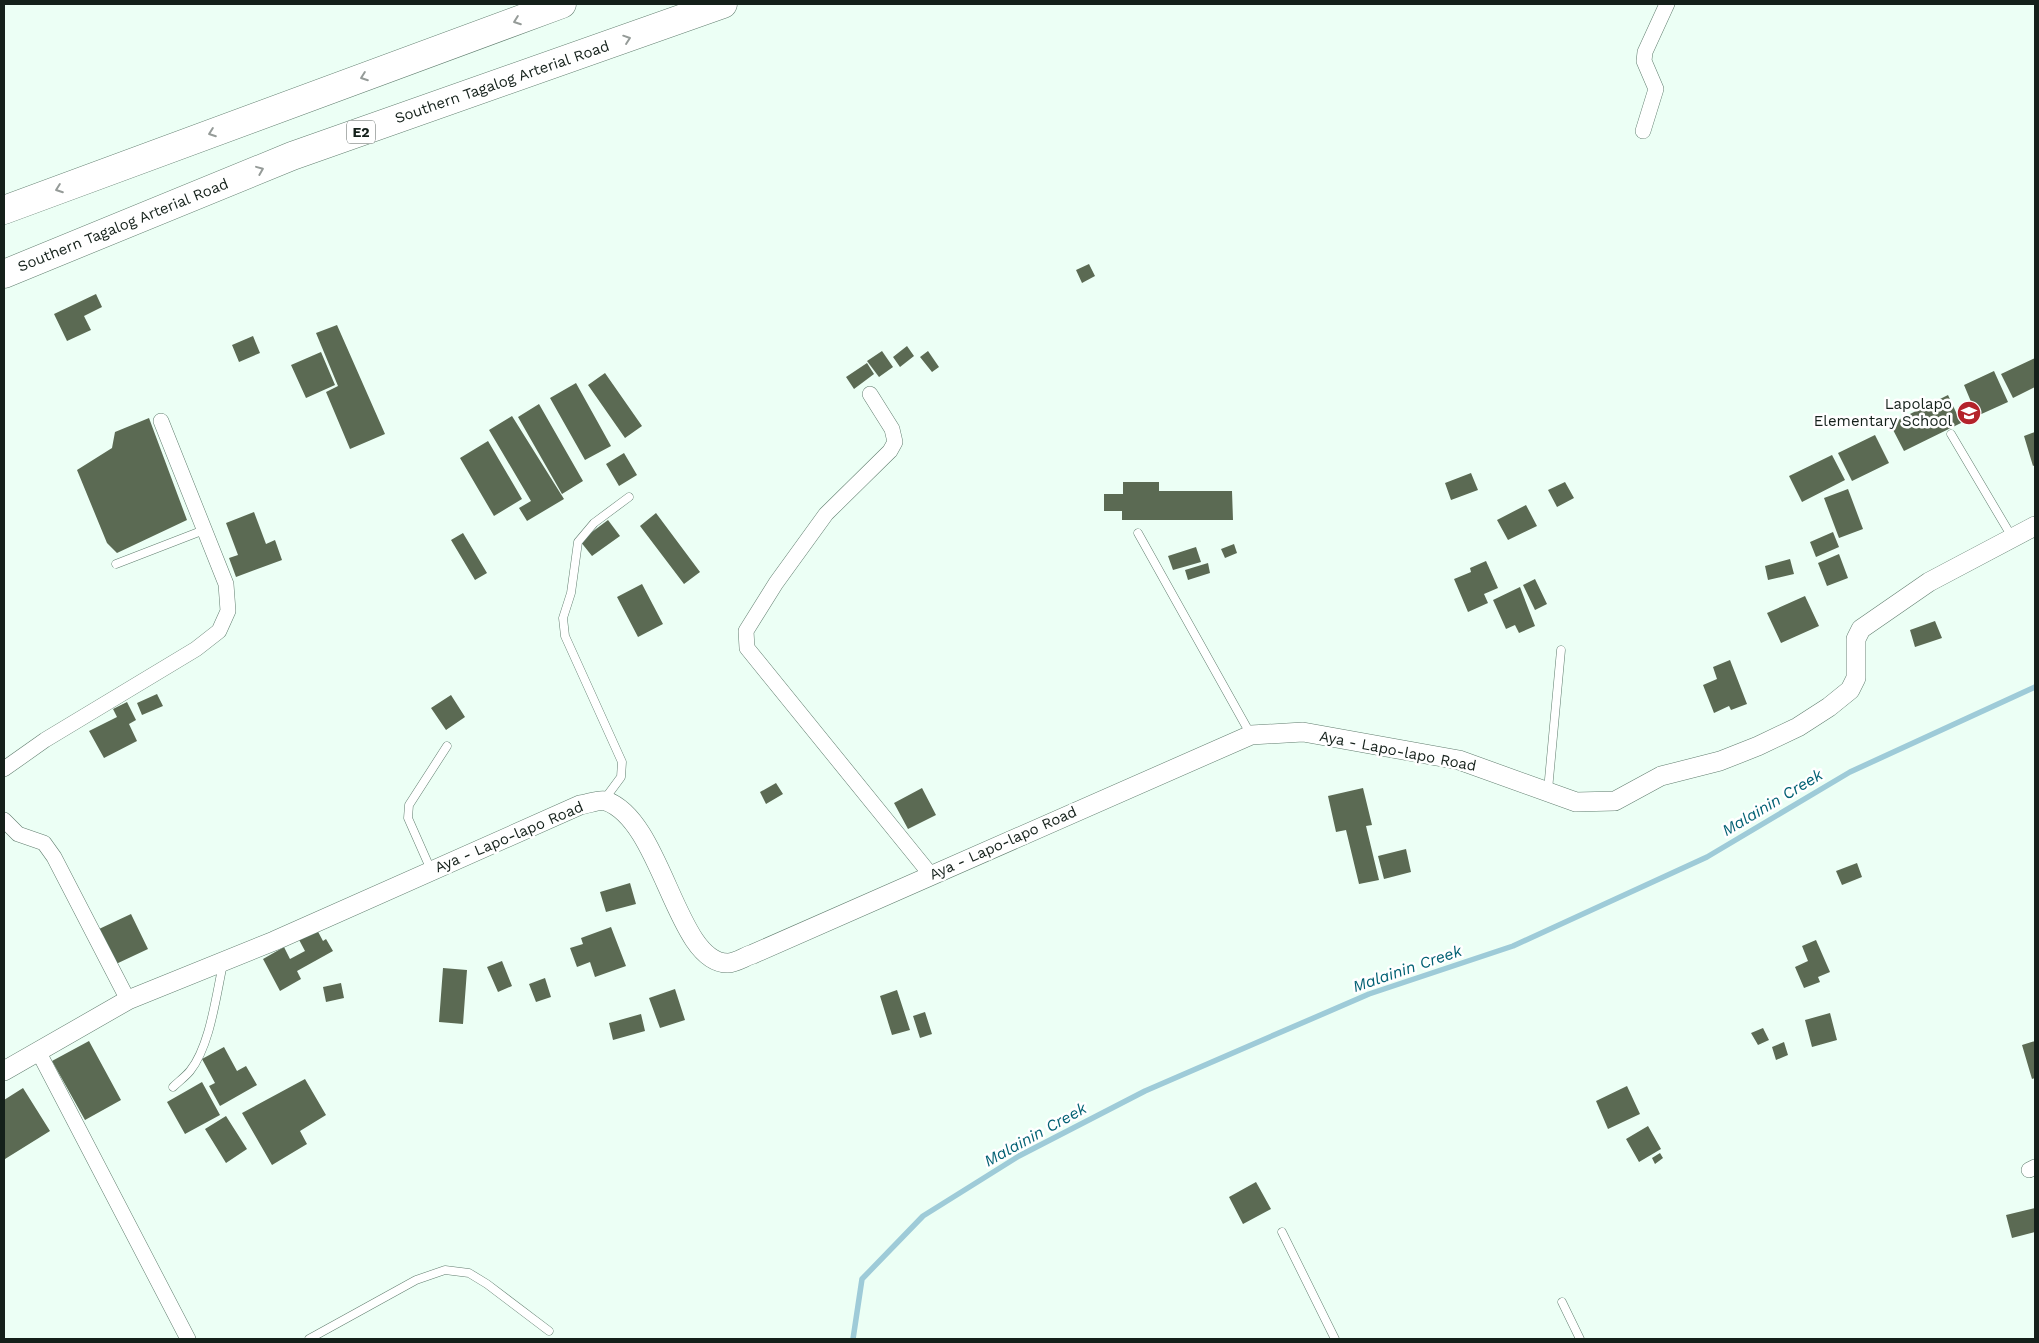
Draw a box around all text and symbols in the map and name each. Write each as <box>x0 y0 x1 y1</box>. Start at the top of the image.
one-way arrow <box>513 15 521 25</box>
one-way arrow <box>622 34 631 44</box>
street label: Southern Tagalog Arterial Road <box>392 37 612 127</box>
one-way arrow <box>360 71 369 81</box>
road number: E2 <box>347 120 375 144</box>
one-way arrow <box>208 127 216 137</box>
one-way arrow <box>255 165 263 175</box>
street label: Southern Tagalog Arterial Road <box>15 174 231 276</box>
one-way arrow <box>55 183 64 193</box>
place label: Lapolapo Elementary School <box>1814 395 1952 430</box>
school or university icon: Lapolapo Elementary School <box>1956 400 1982 426</box>
street label: Aya - Lapo-lapo Road <box>1318 727 1478 775</box>
water label: Malainin Creek <box>1718 764 1827 840</box>
street label: Aya - Lapo-lapo Road <box>432 798 586 876</box>
street label: Aya - Lapo-lapo Road <box>926 802 1080 884</box>
water label: Malainin Creek <box>1350 940 1465 996</box>
water label: Malainin Creek <box>981 1098 1091 1170</box>

